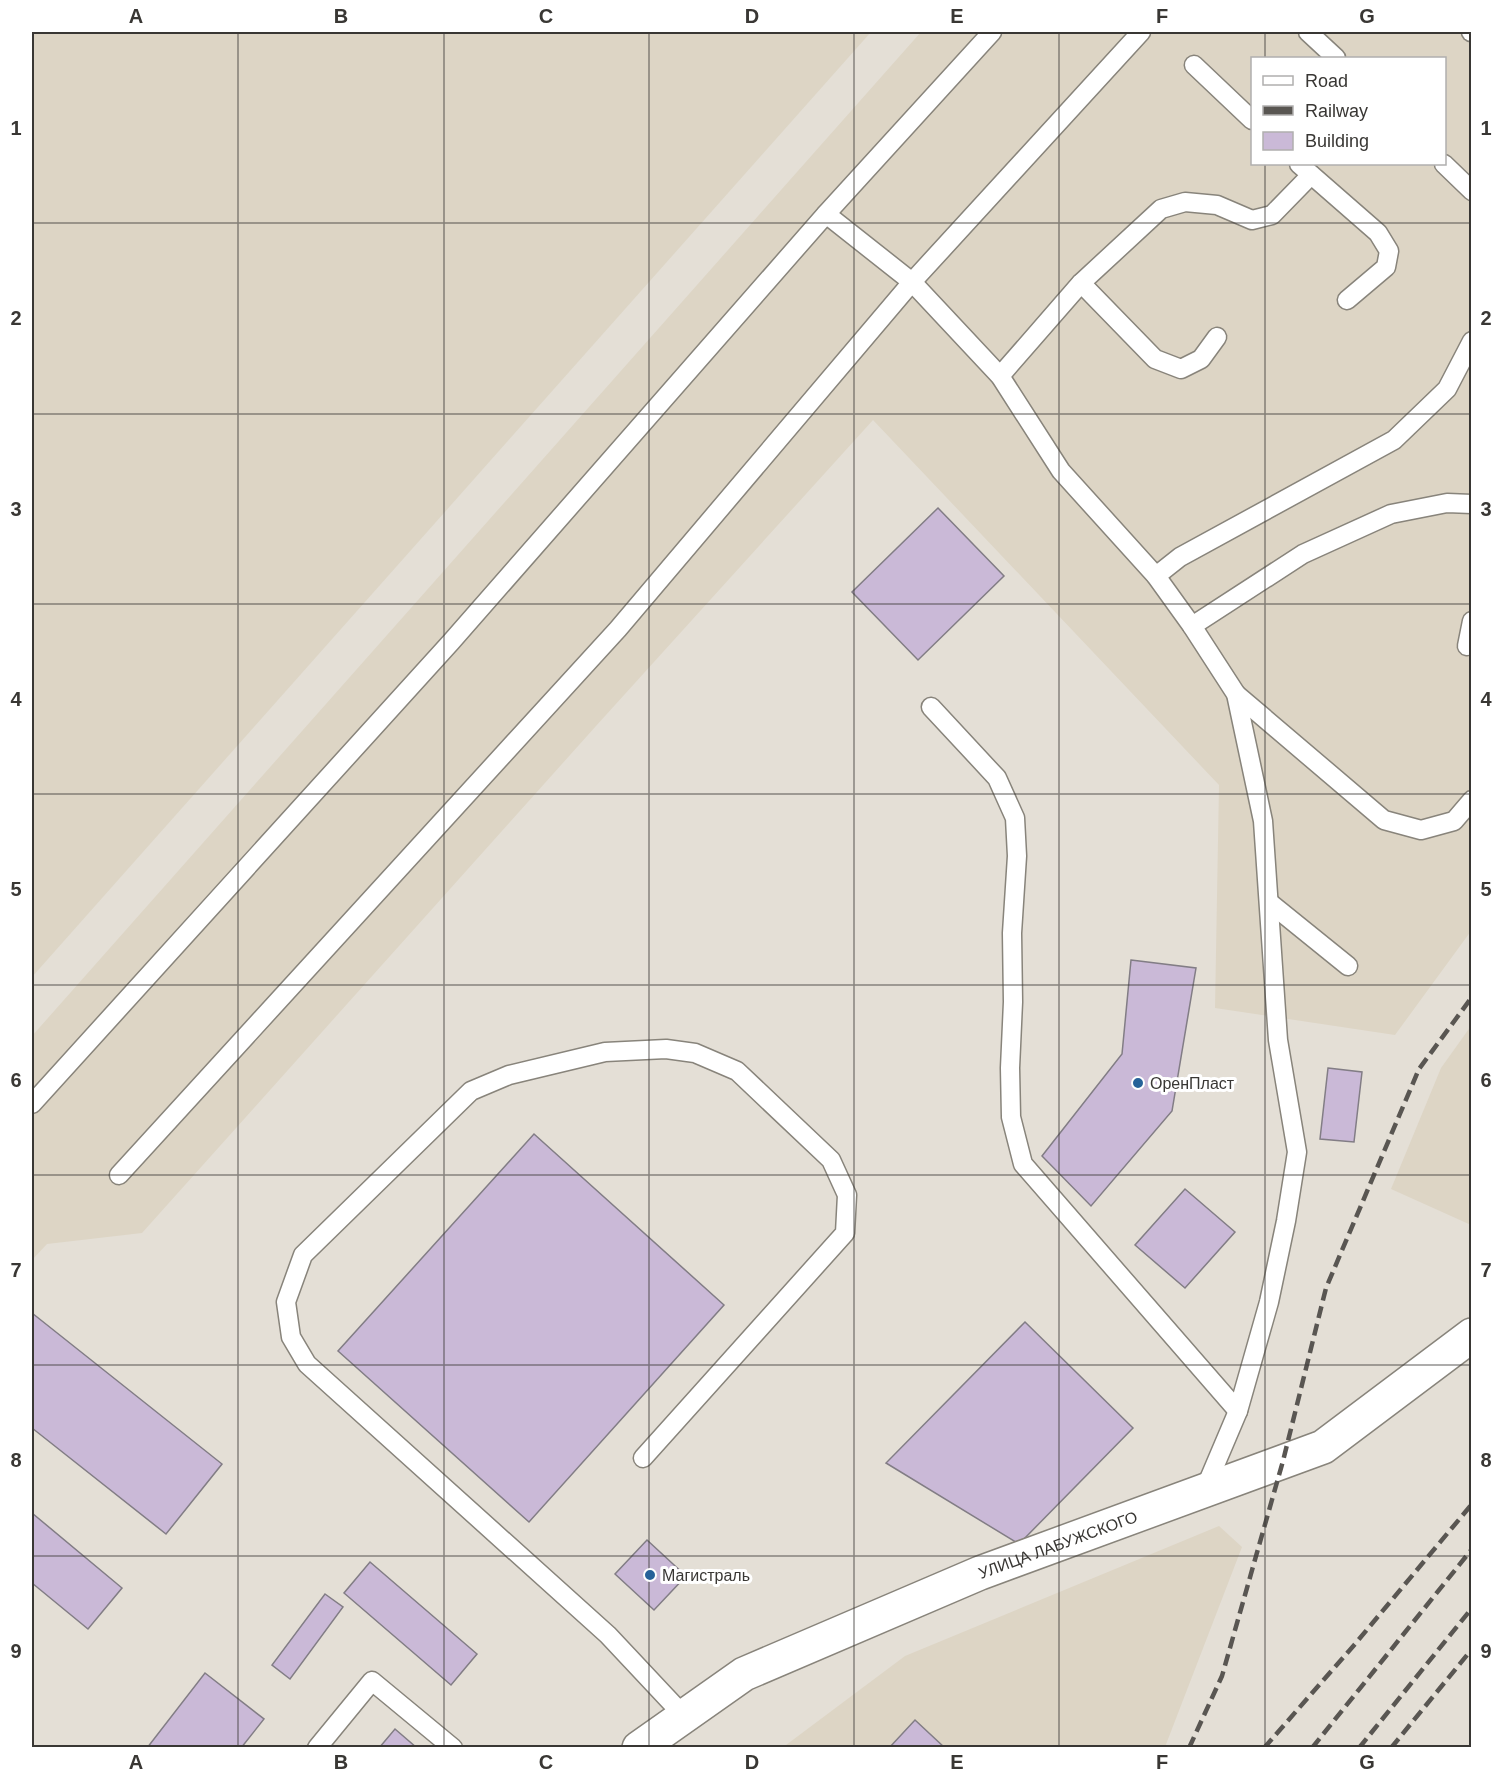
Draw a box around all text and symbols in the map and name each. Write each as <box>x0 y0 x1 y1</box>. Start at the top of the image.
text: A <box>129 5 143 27</box>
text: B <box>334 5 348 27</box>
text: C <box>539 5 553 27</box>
text: D <box>745 5 759 27</box>
text: E <box>950 5 964 27</box>
text: F <box>1156 5 1168 27</box>
text: G <box>1359 5 1375 27</box>
legend <box>1251 57 1446 165</box>
text: Road <box>1305 71 1348 91</box>
text: Railway <box>1305 101 1368 121</box>
text: 1 <box>10 117 22 139</box>
text: 1 <box>1480 117 1492 139</box>
text: Building <box>1305 131 1369 151</box>
text: 2 <box>10 307 22 329</box>
text: 2 <box>1480 307 1492 329</box>
text: 3 <box>10 498 22 520</box>
text: 3 <box>1480 498 1492 520</box>
text: 4 <box>10 688 22 710</box>
text: 4 <box>1480 688 1492 710</box>
text: 5 <box>10 878 22 900</box>
text: 5 <box>1480 878 1492 900</box>
text: 6 <box>10 1069 22 1091</box>
text: 6 <box>1480 1069 1492 1091</box>
place label: ОренПласт <box>1150 1075 1235 1092</box>
marker: ОренПласт <box>1131 1076 1145 1090</box>
text: 7 <box>10 1259 22 1281</box>
text: 7 <box>1480 1259 1492 1281</box>
text: 8 <box>10 1449 22 1471</box>
text: 8 <box>1480 1449 1492 1471</box>
street label: УЛИЦА ЛАБУЖСКОГО <box>976 1508 1140 1582</box>
place label: Магистраль <box>662 1567 750 1584</box>
marker: Магистраль <box>643 1568 657 1582</box>
text: 9 <box>10 1640 22 1662</box>
text: 9 <box>1480 1640 1492 1662</box>
text: A <box>129 1751 143 1773</box>
text: B <box>334 1751 348 1773</box>
text: C <box>539 1751 553 1773</box>
text: D <box>745 1751 759 1773</box>
text: E <box>950 1751 964 1773</box>
text: F <box>1156 1751 1168 1773</box>
text: G <box>1359 1751 1375 1773</box>

